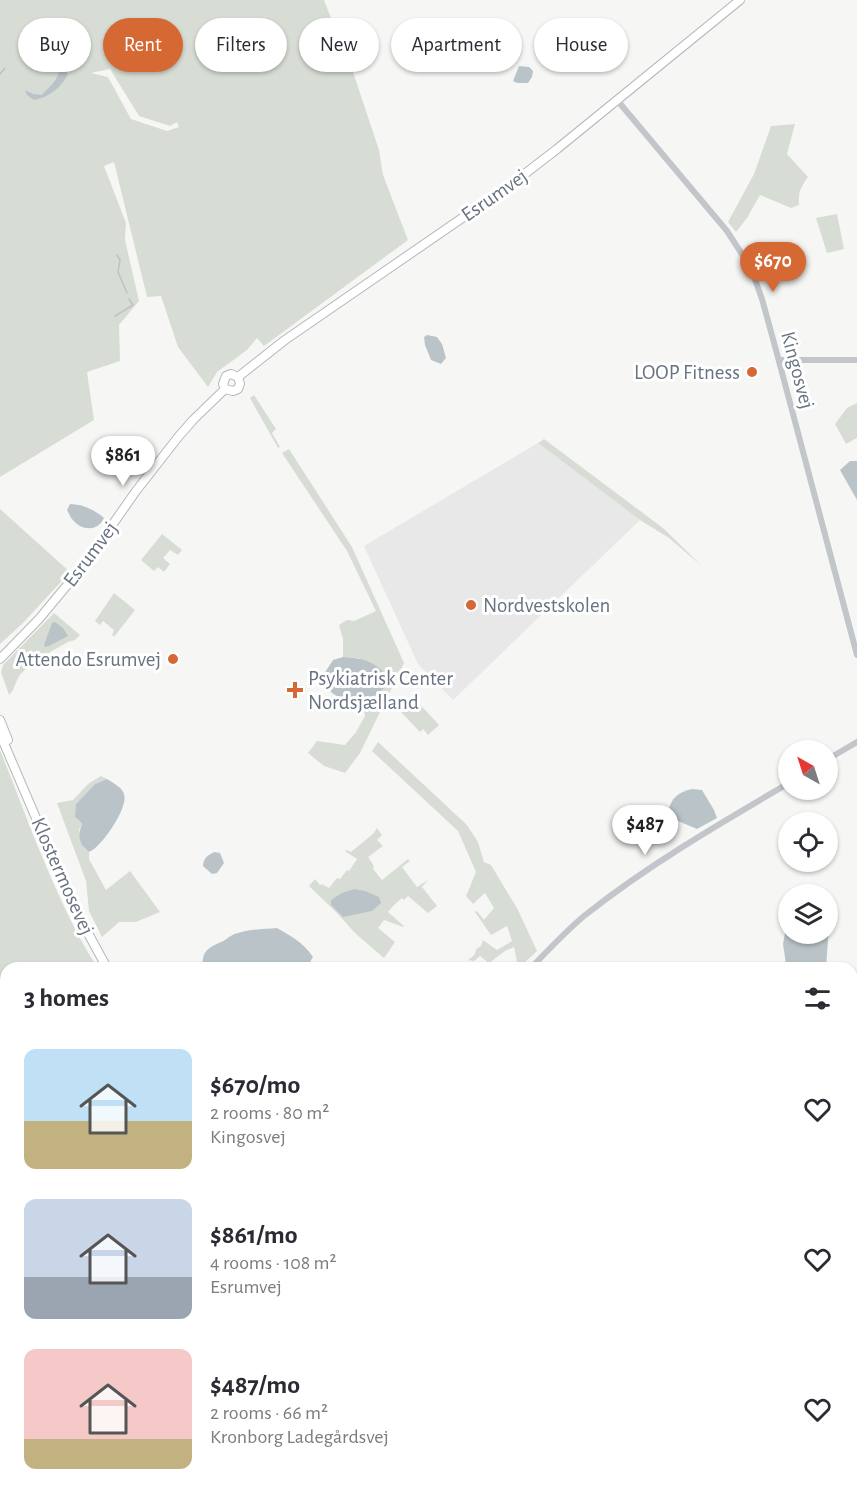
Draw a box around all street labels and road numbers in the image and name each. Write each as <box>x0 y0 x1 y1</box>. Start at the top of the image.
street label: Esrumvej <box>457 165 531 226</box>
street label: Kingosvej <box>777 329 818 411</box>
street label: Esrumvej <box>59 518 121 591</box>
street label: Klostermosevej <box>27 814 98 938</box>

